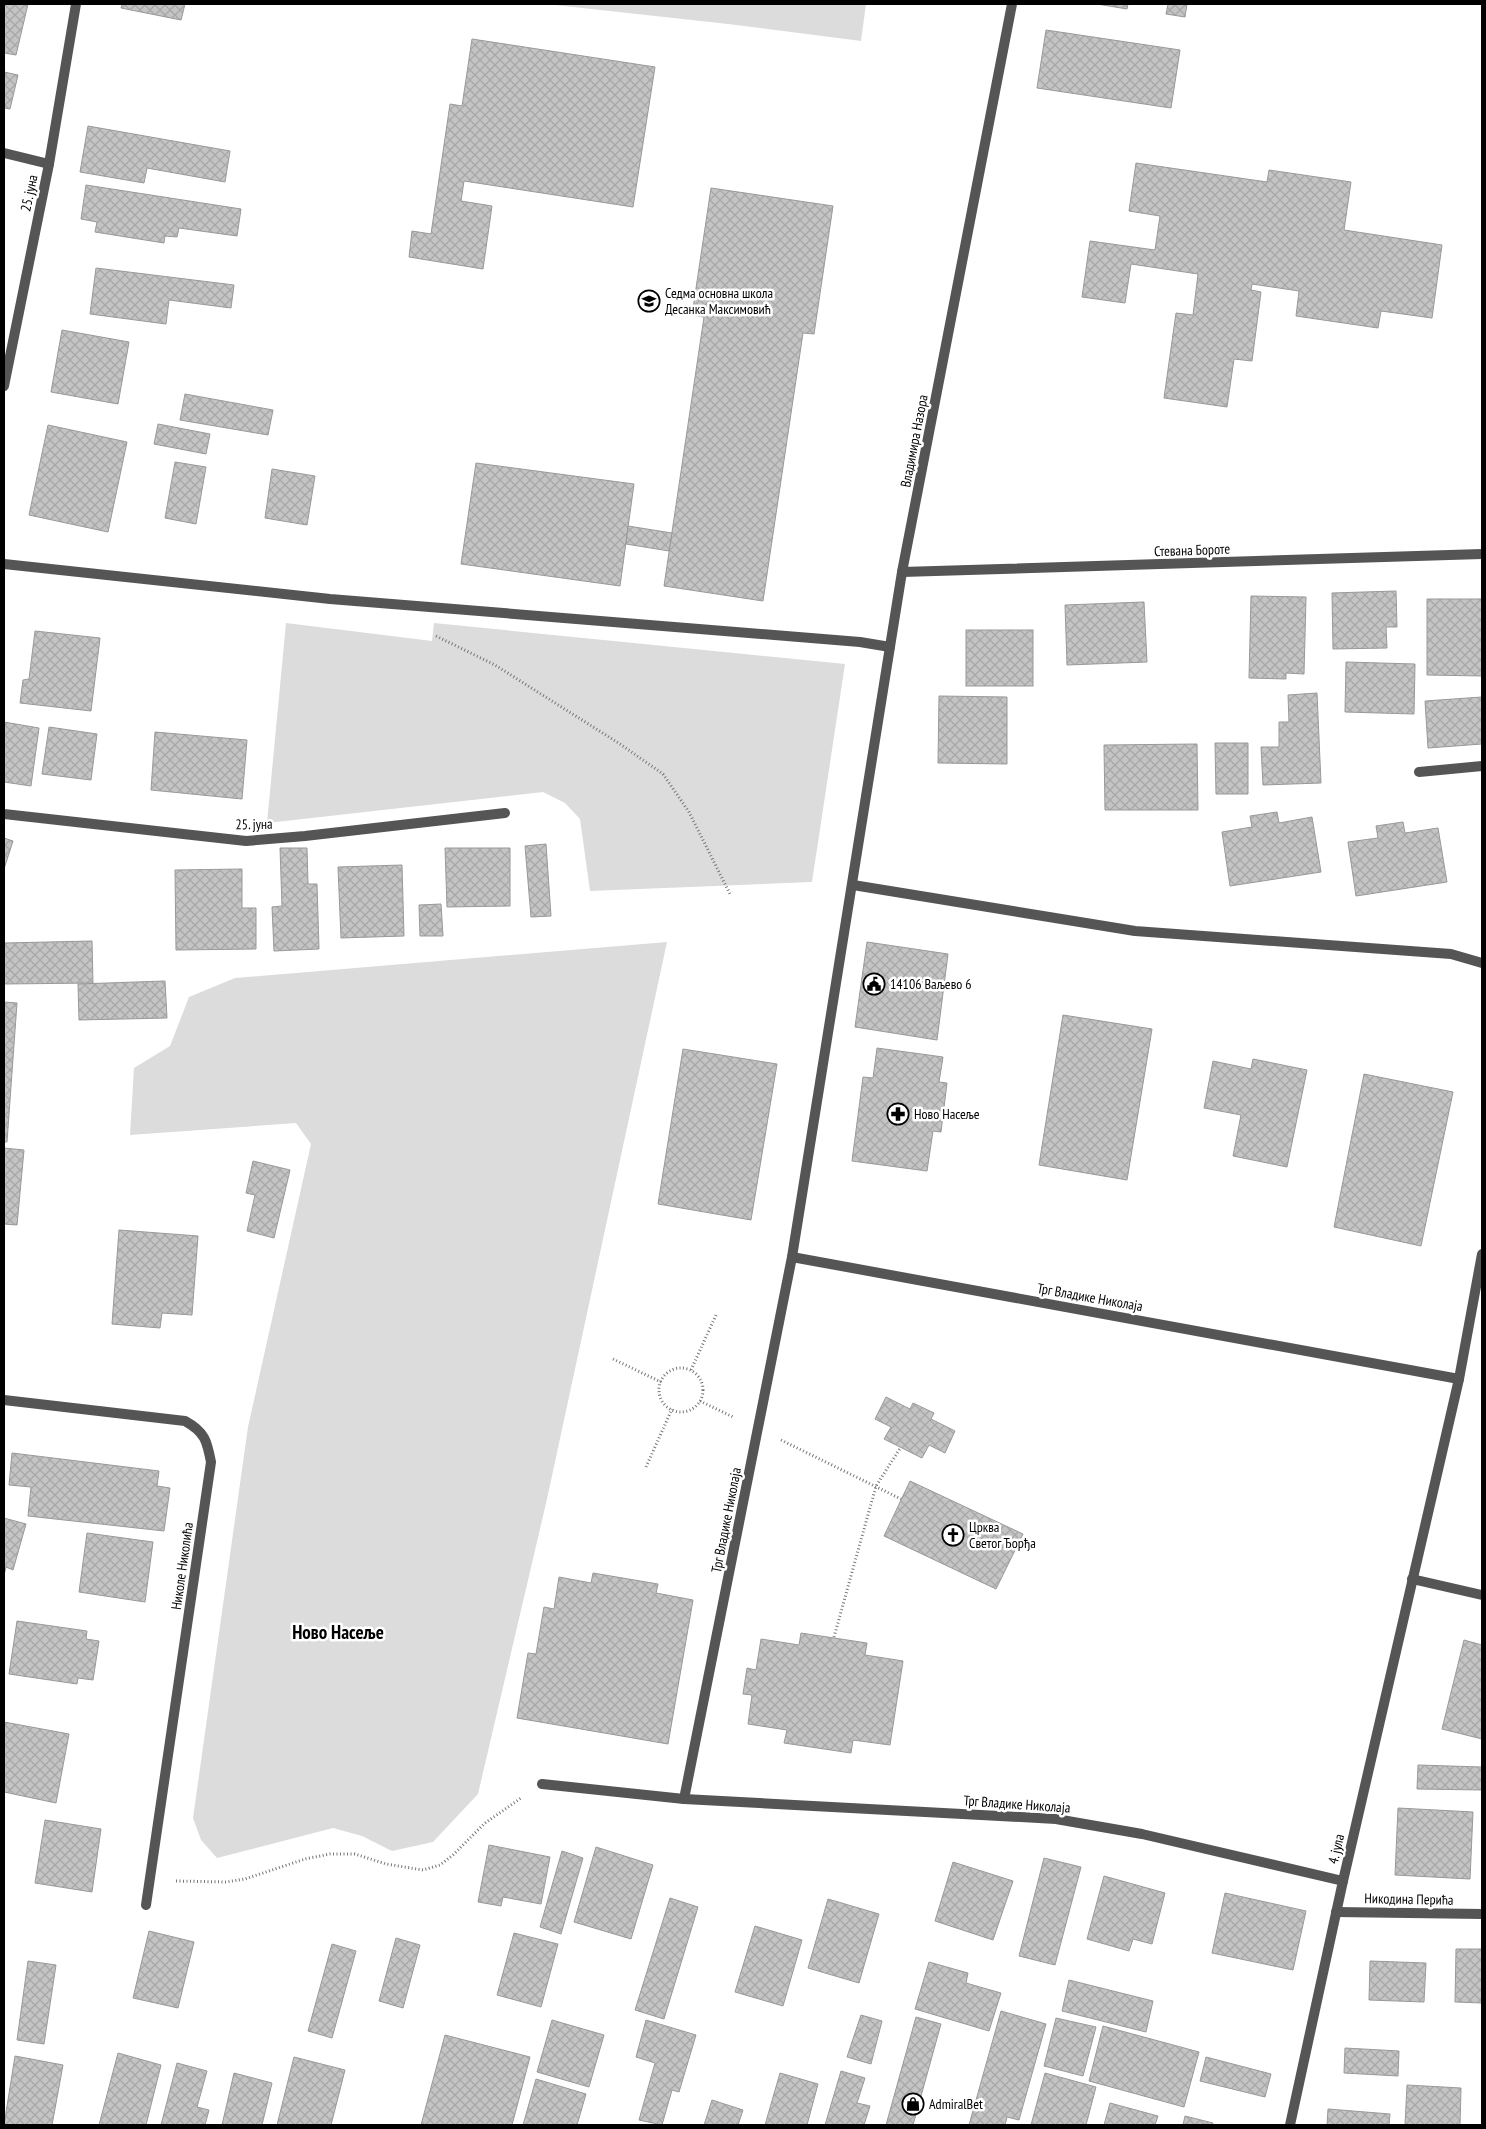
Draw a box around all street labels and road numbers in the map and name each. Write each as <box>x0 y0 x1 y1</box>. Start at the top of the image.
street label: 25. јуна <box>16 173 42 213</box>
street label: Владимира Назора <box>896 393 932 489</box>
street label: Стевана Бороте <box>1154 540 1231 560</box>
street label: 25. јуна <box>235 815 273 833</box>
street label: Трг Владике Николаја <box>1036 1279 1144 1315</box>
street label: Трг Владике Николаја <box>707 1466 745 1574</box>
street label: Николе Николића <box>167 1521 197 1611</box>
street label: Трг Владике Николаја <box>963 1791 1071 1817</box>
street label: 4. јула <box>1324 1832 1348 1866</box>
street label: Никодина Перића <box>1364 1889 1454 1909</box>

